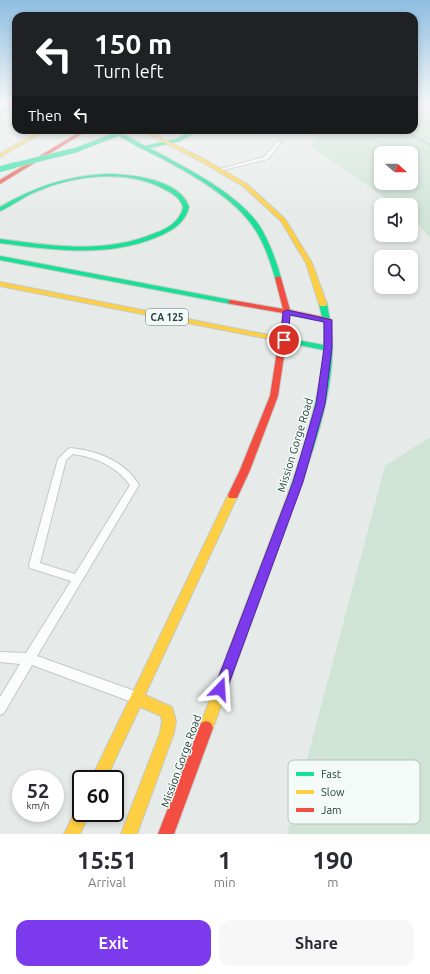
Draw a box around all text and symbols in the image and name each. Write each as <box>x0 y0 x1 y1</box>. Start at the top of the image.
icon: left <box>28 28 80 80</box>
text: 150 m <box>94 28 172 59</box>
text: Turn left <box>94 61 164 81</box>
icon: left <box>70 104 92 126</box>
text: Then <box>28 107 62 124</box>
north arrow <box>374 146 418 190</box>
map controls <box>374 146 418 294</box>
button: sound <box>374 198 418 242</box>
button: search <box>374 250 418 294</box>
road number: CA 125 <box>146 309 188 325</box>
pin <box>267 323 301 357</box>
icon: arrive <box>273 329 295 351</box>
street label: Mission Gorge Road <box>275 396 315 494</box>
position arrow <box>199 668 241 710</box>
street label: Mission Gorge Road <box>159 713 203 809</box>
legend <box>288 760 420 824</box>
text: Fast <box>321 768 342 780</box>
speed limit sign: 60 <box>72 770 124 822</box>
text: 52 <box>27 779 49 802</box>
text: Slow <box>321 786 345 798</box>
text: km/h <box>26 800 50 811</box>
text: Jam <box>321 804 342 816</box>
text: 15:51 <box>77 847 137 874</box>
text: 1 <box>218 847 231 874</box>
text: 190 <box>313 847 353 874</box>
text: Arrival <box>88 875 126 889</box>
text: min <box>214 875 236 889</box>
text: m <box>327 875 338 889</box>
button: Exit <box>16 920 211 966</box>
button: Share <box>219 920 414 966</box>

